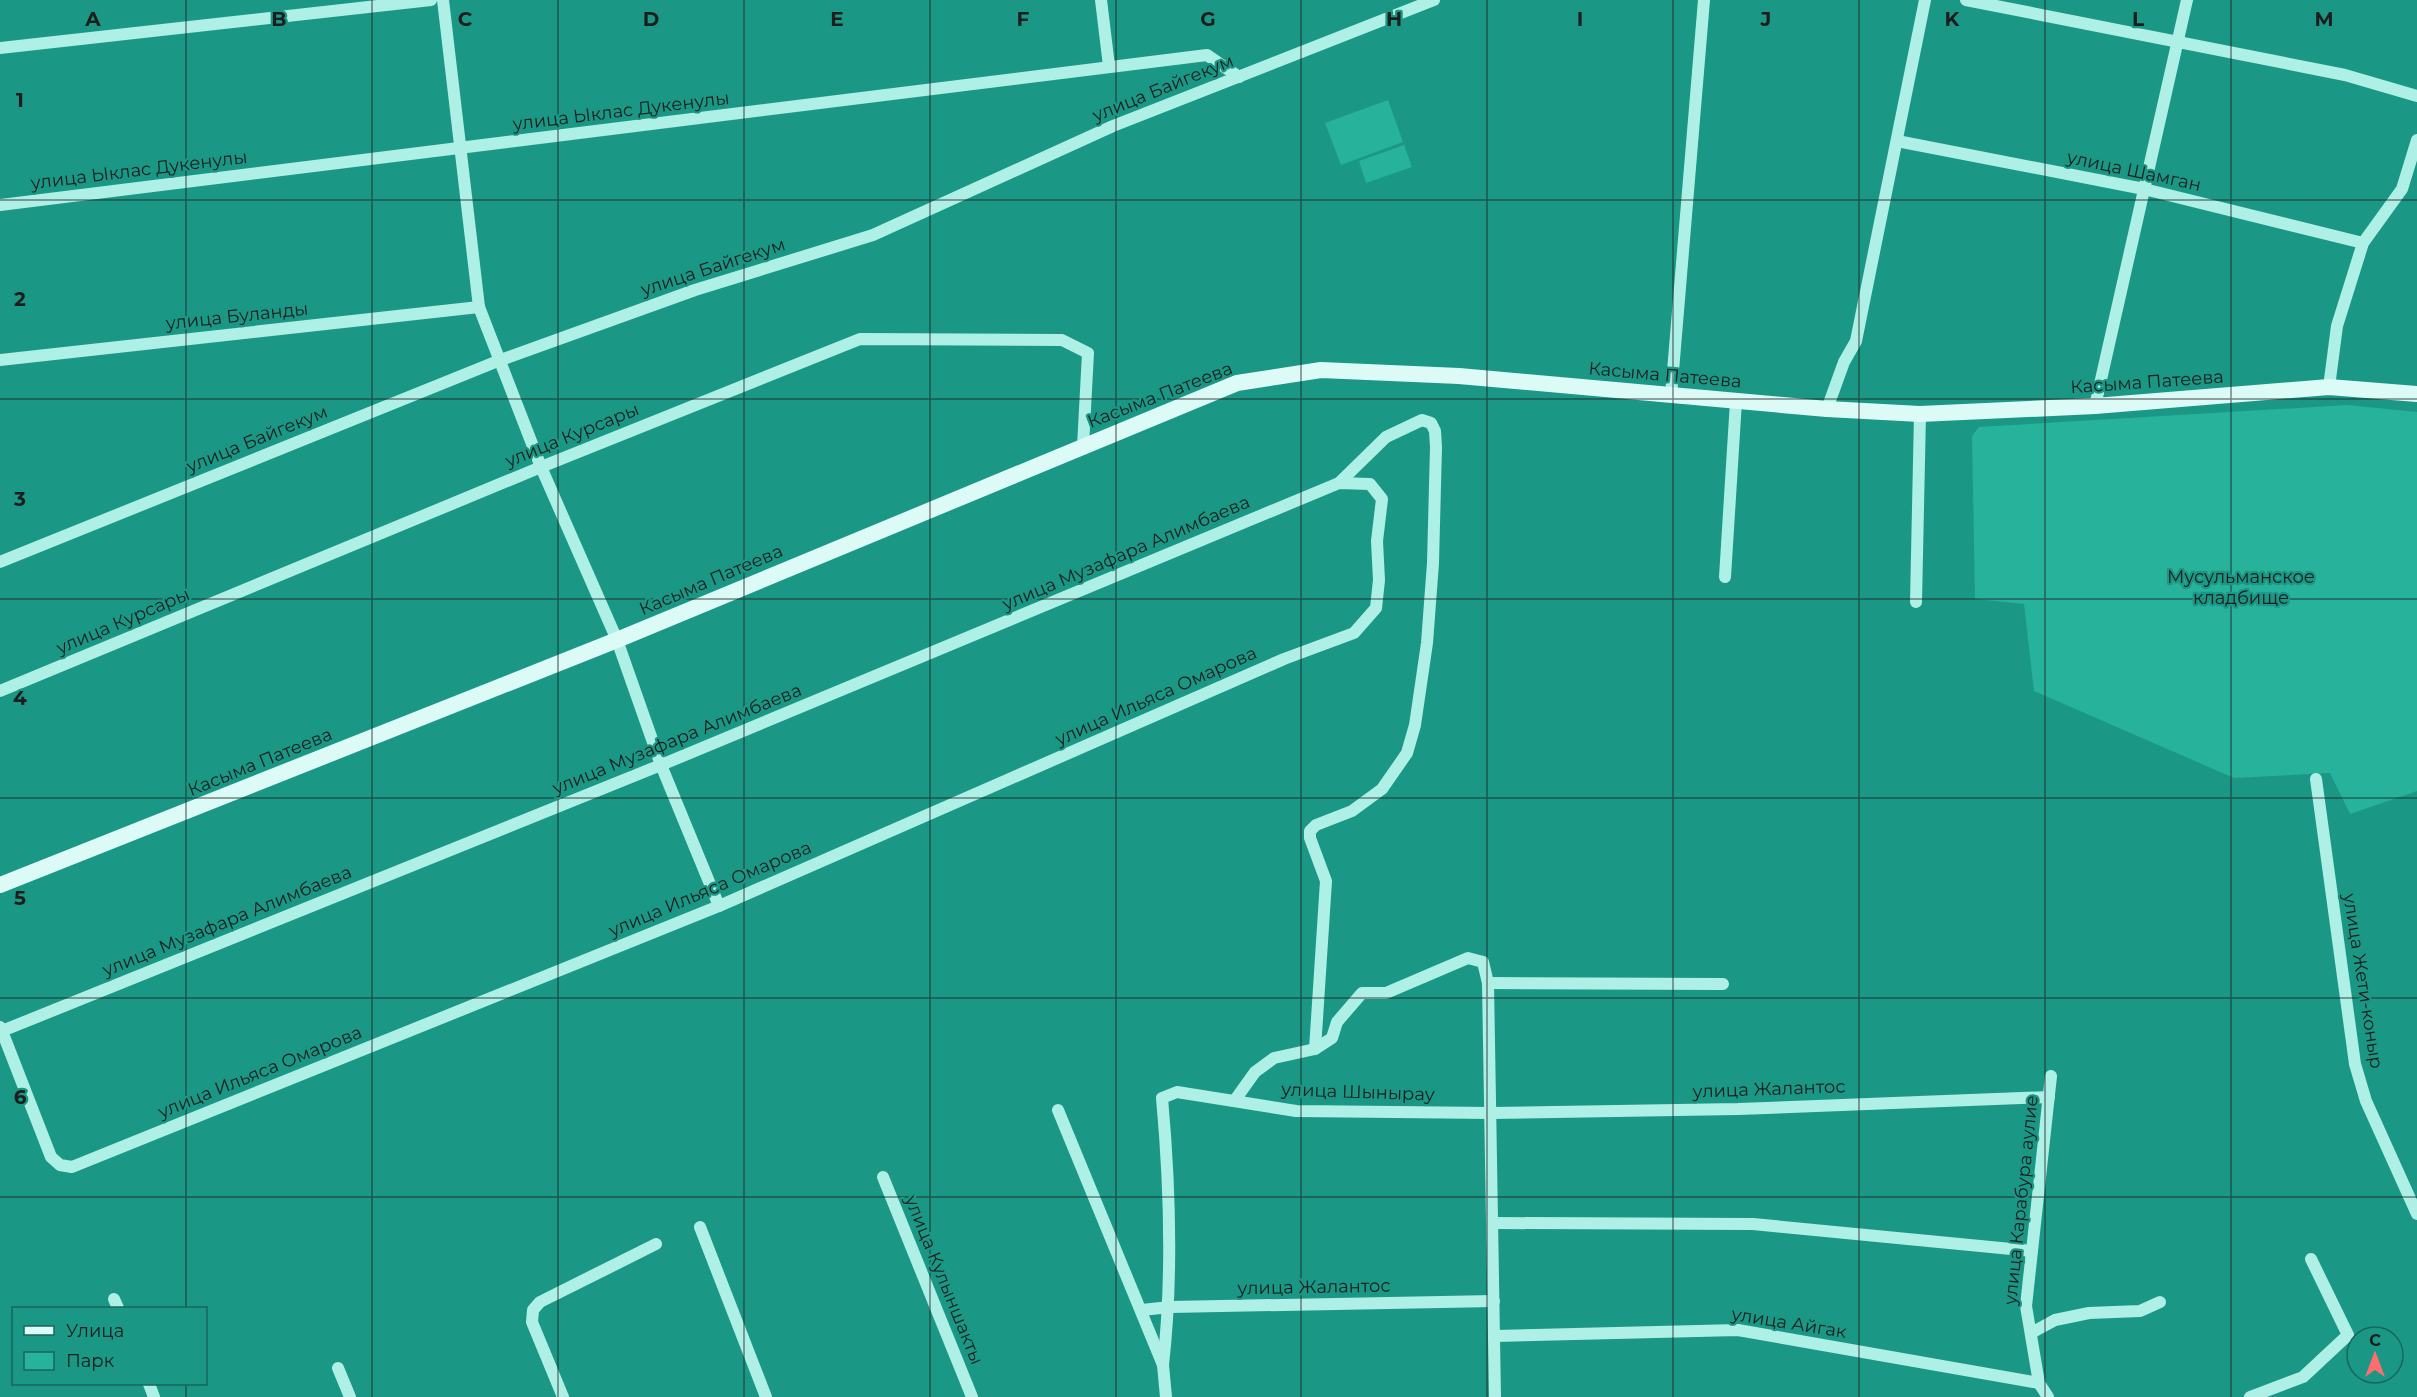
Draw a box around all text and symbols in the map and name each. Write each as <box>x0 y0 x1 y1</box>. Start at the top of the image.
text: A <box>84 7 101 31</box>
text: B <box>271 7 287 31</box>
text: C <box>458 7 473 31</box>
text: D <box>643 7 659 31</box>
text: E <box>830 7 844 31</box>
text: F <box>1017 7 1030 31</box>
text: G <box>1200 7 1216 31</box>
text: H <box>1386 7 1402 31</box>
text: I <box>1577 7 1583 31</box>
text: J <box>1760 7 1771 31</box>
text: K <box>1945 7 1961 31</box>
text: L <box>2132 7 2144 31</box>
text: M <box>2314 7 2334 31</box>
street label: улица Байгекум <box>1088 50 1237 127</box>
street label: улица Ыклас Дукенулы <box>510 87 731 135</box>
text: 1 <box>16 88 24 112</box>
street label: улица Ыклас Дукенулы <box>28 146 249 194</box>
street label: улица Шамган <box>2064 146 2203 196</box>
street label: улица Байгекум <box>637 233 788 301</box>
text: 2 <box>14 287 26 311</box>
street label: улица Буланды <box>164 298 309 335</box>
street label: Касыма Патеева <box>1084 357 1236 433</box>
street label: Касыма Патеева <box>1588 357 1742 393</box>
street label: Касыма Патеева <box>2070 366 2224 398</box>
street label: улица Курсары <box>501 398 642 472</box>
street label: улица Байгекум <box>182 401 331 478</box>
text: 3 <box>13 487 26 511</box>
street label: улица Музафара Алимбаева <box>998 491 1253 616</box>
street label: Касыма Патеева <box>636 540 786 620</box>
park label: Мусульманское кладбище <box>2167 566 2315 609</box>
street label: улица Курсары <box>52 583 193 659</box>
street label: улица Ильяса Омарова <box>1051 642 1260 751</box>
street label: улица Музафара Алимбаева <box>548 679 805 800</box>
text: 4 <box>13 686 27 710</box>
street label: Касыма Патеева <box>185 723 335 801</box>
street label: улица Ильяса Омарова <box>604 836 815 942</box>
street label: улица Музафара Алимбаева <box>98 861 355 982</box>
text: 5 <box>14 886 26 910</box>
street label: улица Жети-коныр <box>2338 891 2388 1070</box>
street label: улица Ильяса Омарова <box>154 1021 365 1123</box>
street label: улица Жалантос <box>1691 1075 1846 1103</box>
street label: улица Шынырау <box>1280 1078 1435 1106</box>
text: 6 <box>14 1085 27 1109</box>
street label: улица Карабура аулие <box>1999 1094 2043 1307</box>
street label: улица Кулыншакты <box>900 1191 988 1368</box>
street label: улица Жалантос <box>1236 1275 1391 1299</box>
street label: улица Айгак <box>1729 1303 1849 1343</box>
legend <box>12 1307 207 1385</box>
text: Улица <box>66 1320 124 1342</box>
north arrow <box>2345 1325 2405 1385</box>
text: С <box>2369 1331 2381 1350</box>
text: Парк <box>66 1350 115 1372</box>

